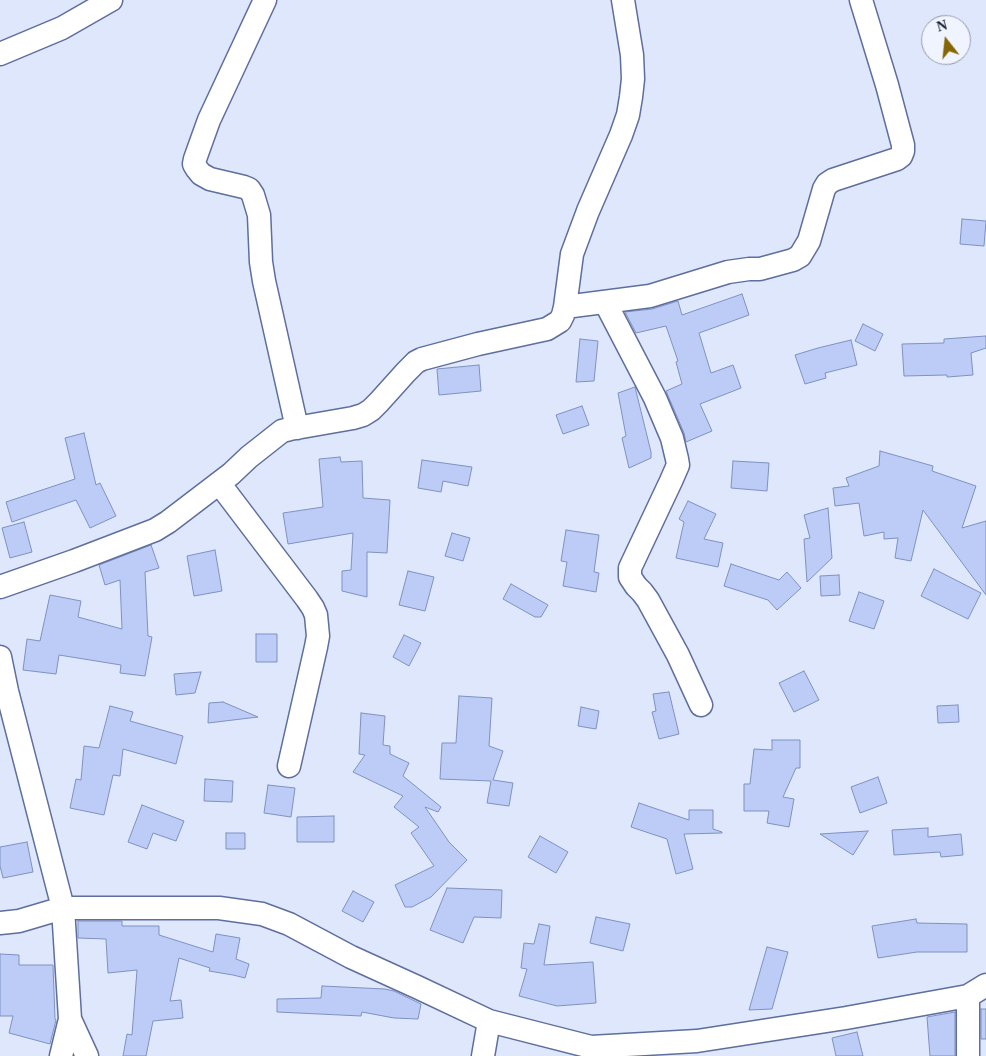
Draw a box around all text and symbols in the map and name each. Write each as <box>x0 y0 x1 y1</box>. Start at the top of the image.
north arrow <box>921 15 971 65</box>
text: N <box>935 17 949 35</box>

